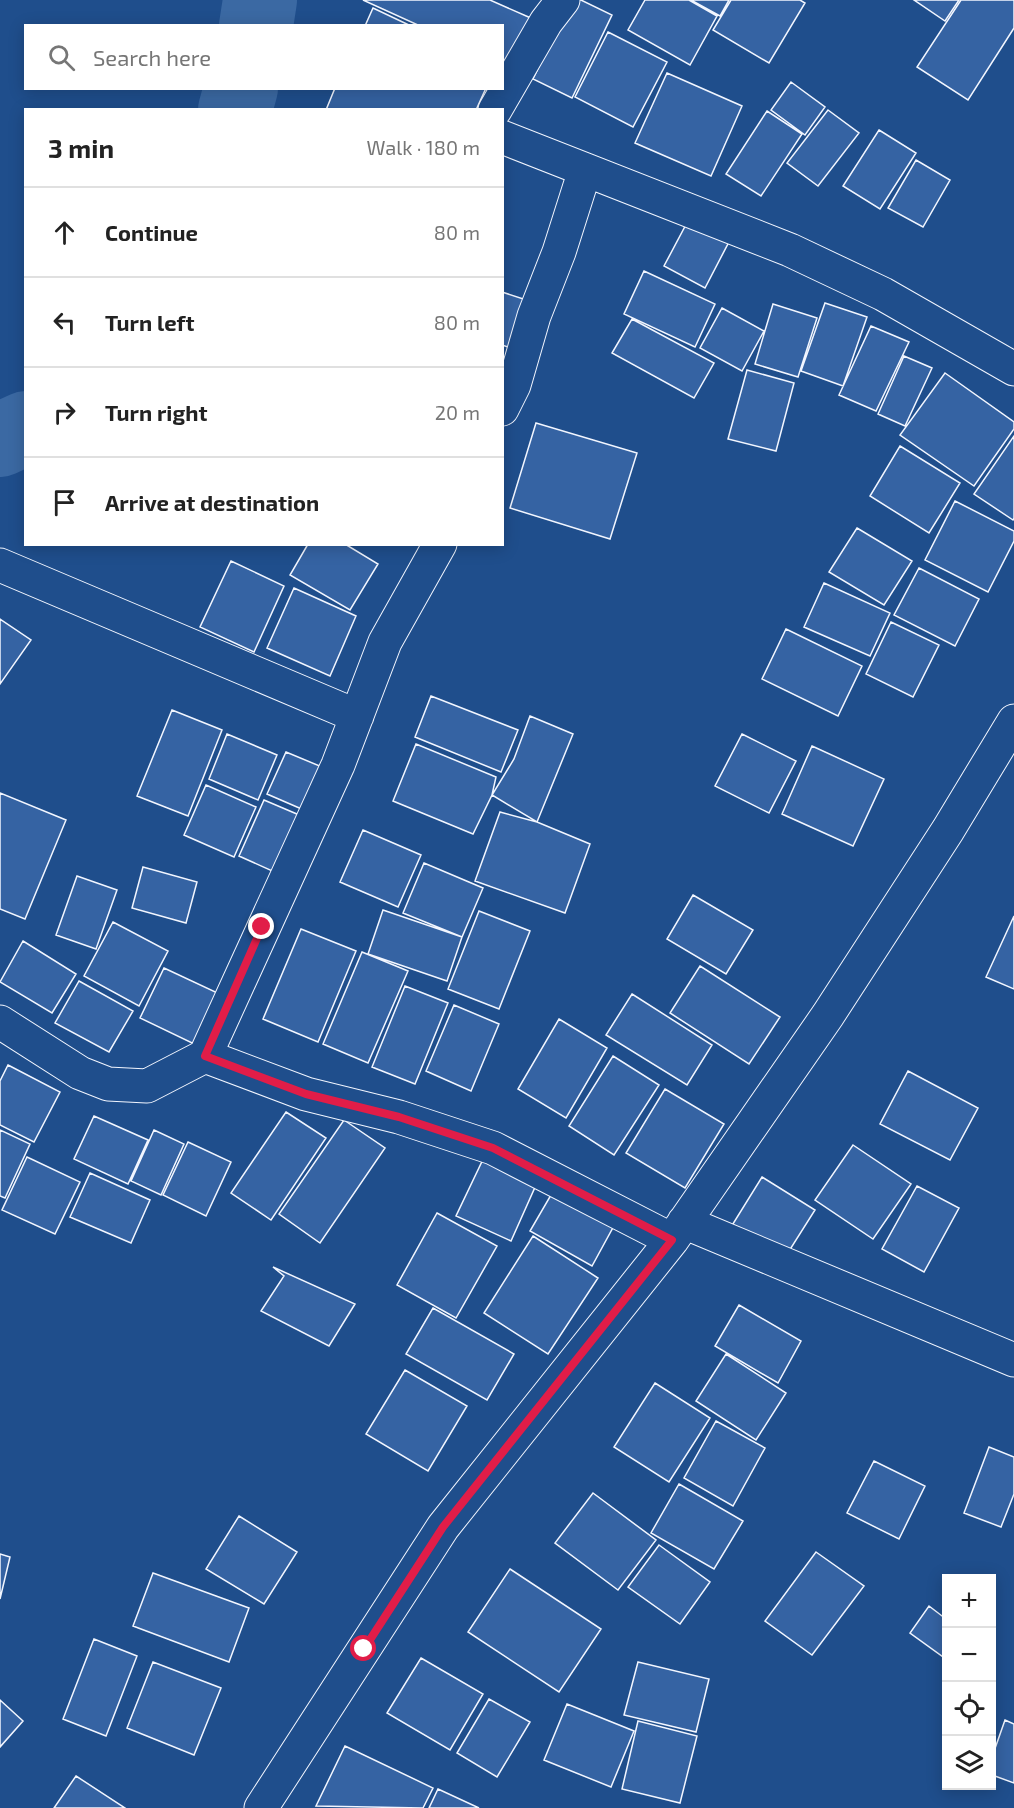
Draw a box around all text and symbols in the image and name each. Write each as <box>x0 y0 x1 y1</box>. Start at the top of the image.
search box <box>24 24 504 90</box>
icon: search <box>45 41 78 74</box>
text: Search here <box>93 44 211 70</box>
text: 3 min <box>48 132 114 163</box>
text: Walk · 180 m <box>367 135 480 159</box>
icon: ahead <box>48 216 81 249</box>
text: Continue <box>105 219 198 245</box>
text: 80 m <box>434 220 480 244</box>
icon: left <box>48 306 81 339</box>
text: Turn left <box>105 309 194 335</box>
text: 80 m <box>434 310 480 334</box>
icon: right <box>48 396 81 429</box>
text: Turn right <box>105 399 207 425</box>
text: 20 m <box>435 400 480 424</box>
icon: arrive <box>48 486 81 519</box>
text: Arrive at destination <box>105 489 319 515</box>
route end <box>248 913 274 939</box>
map controls <box>942 1574 996 1790</box>
button: + <box>942 1574 996 1628</box>
button: − <box>942 1628 996 1682</box>
route start <box>350 1635 376 1661</box>
button: locate <box>942 1682 996 1736</box>
button: layers <box>942 1736 996 1790</box>

